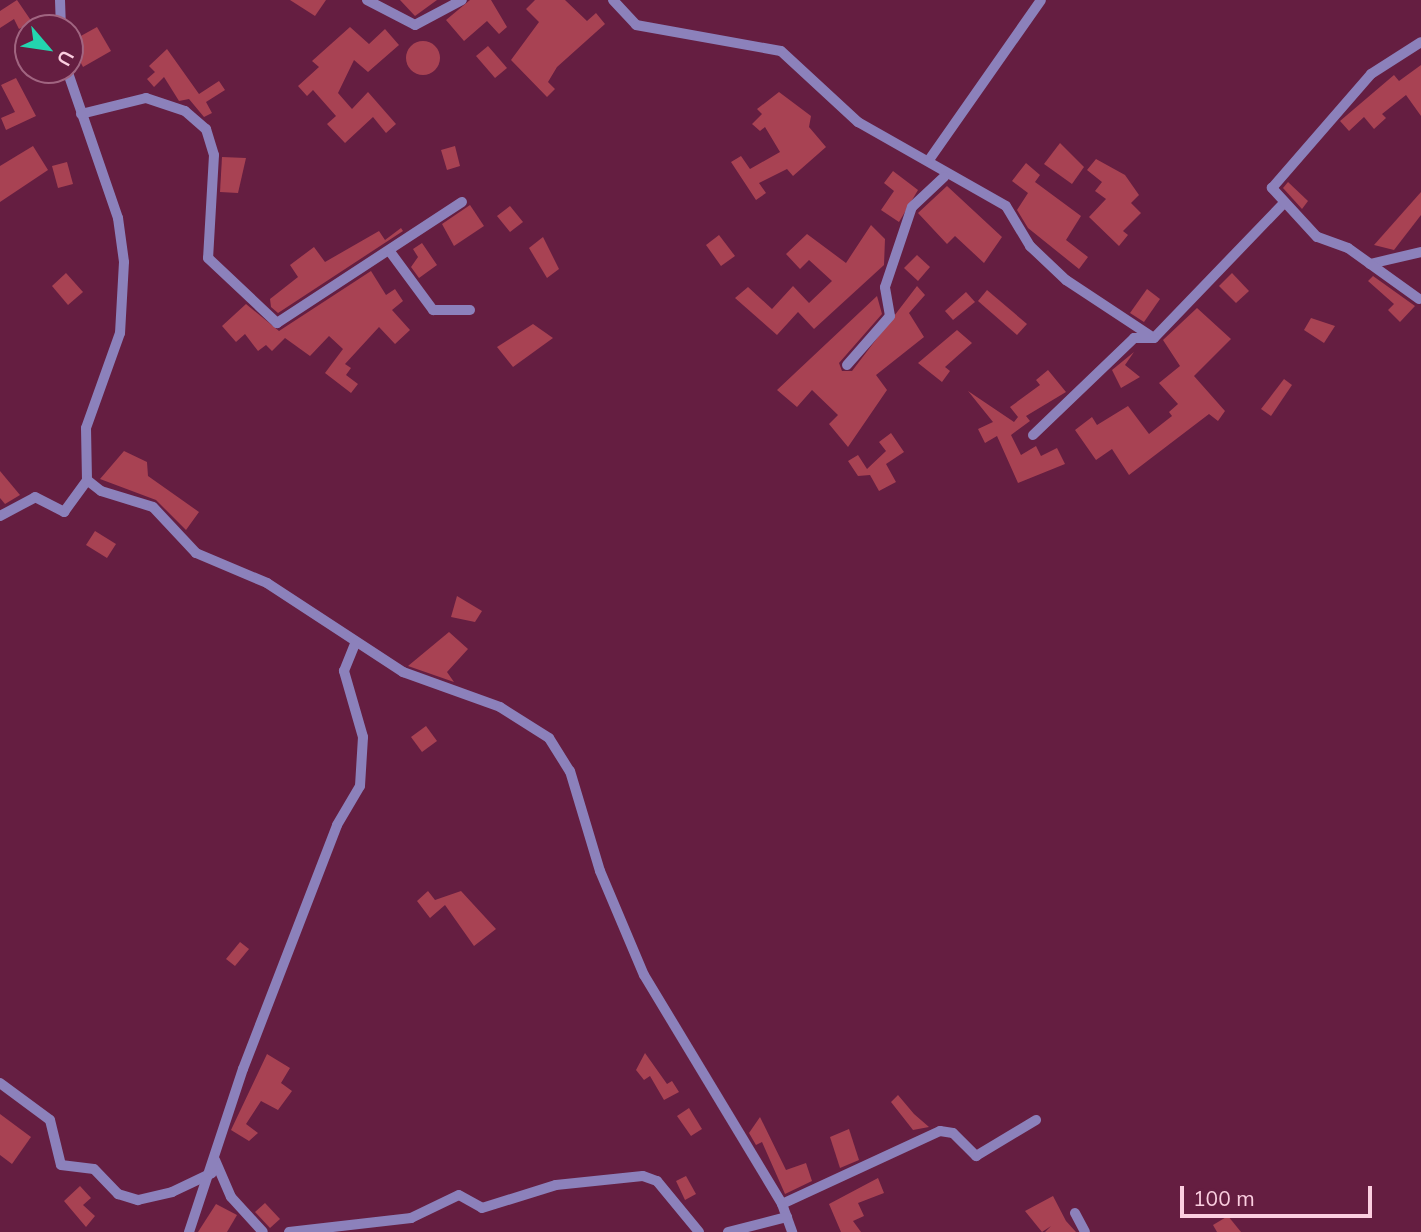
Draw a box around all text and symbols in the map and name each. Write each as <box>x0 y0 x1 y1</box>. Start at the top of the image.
north arrow <box>14 14 84 84</box>
text: U <box>52 46 80 70</box>
scale bar <box>1183 1172 1376 1216</box>
text: 100 m <box>1193 1185 1255 1211</box>

